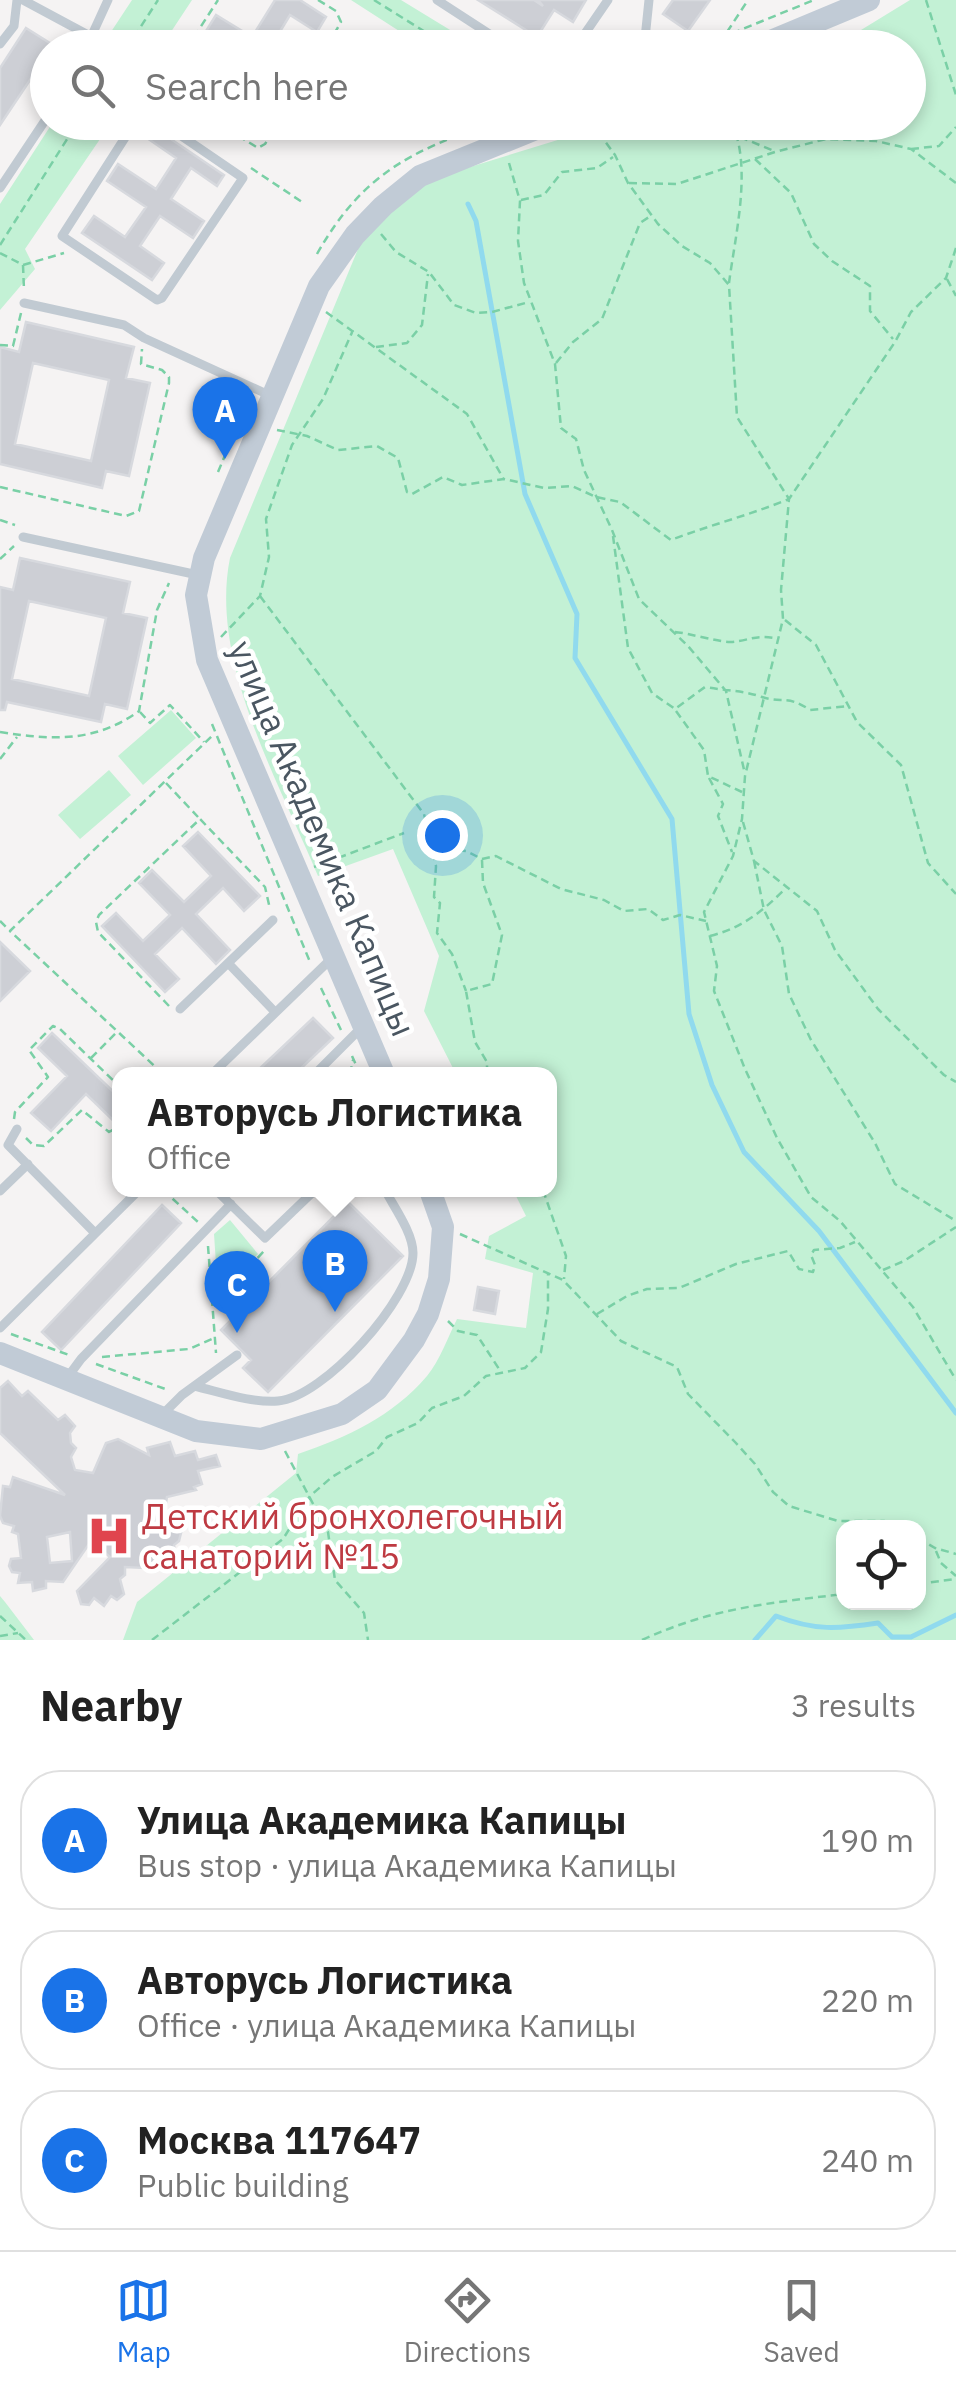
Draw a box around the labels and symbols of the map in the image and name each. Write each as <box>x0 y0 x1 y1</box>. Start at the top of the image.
pin: A <box>192 376 258 459</box>
street label: улица Академика Капицы <box>219 633 427 1043</box>
your location <box>417 810 468 861</box>
pin: B <box>302 1230 368 1312</box>
pin: C <box>204 1250 270 1333</box>
place label: Детский бронхолегочный санаторий №15 <box>142 1493 564 1579</box>
hospital icon: Детский бронхолегочный санаторий №15 <box>85 1512 133 1560</box>

